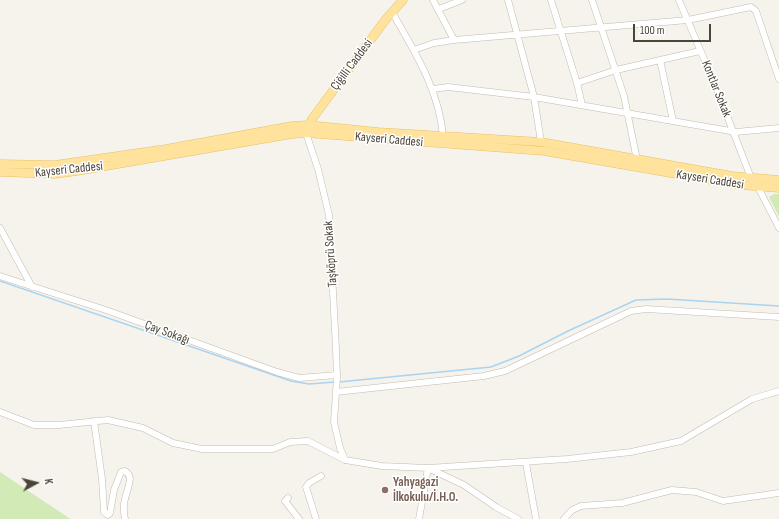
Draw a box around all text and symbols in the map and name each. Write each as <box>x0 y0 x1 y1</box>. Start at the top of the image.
scale bar <box>635 16 713 42</box>
text: 100 m <box>640 23 665 38</box>
street label: Çiğilli Caddesi <box>328 36 376 94</box>
street label: Kontlar Sokak <box>698 58 734 120</box>
street label: Kayseri Caddesi <box>354 129 424 151</box>
street label: Kayseri Caddesi <box>34 159 104 181</box>
street label: Kayseri Caddesi <box>675 167 745 193</box>
street label: Taşköprü Sokak <box>321 220 341 288</box>
street label: Çay Sokağı <box>142 318 192 348</box>
north arrow <box>16 463 56 503</box>
place label: Yahyagazi İlkokulu/İ.H.O. <box>393 475 458 506</box>
text: K <box>42 478 55 485</box>
marker: Yahyagazi İlkokulu/İ.H.O. <box>380 485 390 495</box>

